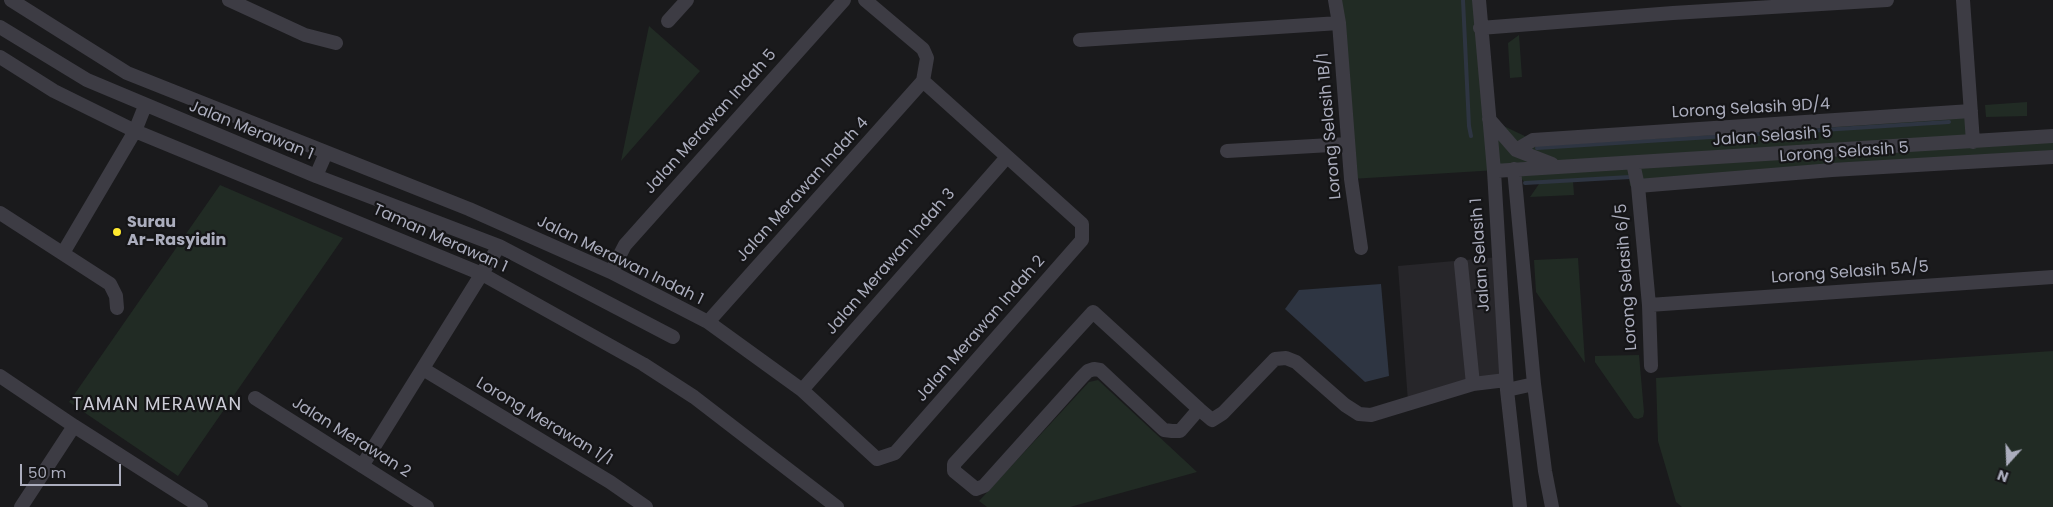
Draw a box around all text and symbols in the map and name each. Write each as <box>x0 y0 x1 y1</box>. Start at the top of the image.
street label: Jalan Merawan Indah 5 <box>641 46 781 198</box>
street label: Lorong Selasih 1B/1 <box>1314 52 1346 200</box>
street label: Lorong Selasih 9D/4 <box>1671 95 1831 123</box>
street label: Jalan Merawan 1 <box>186 97 316 165</box>
street label: Jalan Merawan Indah 4 <box>733 114 873 266</box>
street label: Jalan Selasih 5 <box>1712 123 1832 151</box>
street label: Lorong Selasih 5 <box>1779 139 1909 167</box>
street label: Jalan Merawan Indah 3 <box>822 185 960 339</box>
street label: Jalan Selasih 1 <box>1467 197 1495 313</box>
street label: Taman Merawan 1 <box>370 201 510 277</box>
street label: Lorong Selasih 6/5 <box>1612 203 1642 351</box>
street label: Jalan Merawan Indah 1 <box>534 212 706 310</box>
place label: Surau Ar-Rasyidin <box>127 213 226 251</box>
marker: Surau Ar-Rasyidin <box>111 226 123 238</box>
street label: Jalan Merawan Indah 2 <box>912 252 1050 406</box>
street label: Lorong Selasih 5A/5 <box>1770 258 1930 288</box>
street label: Lorong Merawan 1/1 <box>472 374 616 470</box>
district label: TAMAN MERAWAN <box>70 394 244 416</box>
street label: Jalan Merawan 2 <box>288 394 414 482</box>
north arrow <box>1983 437 2033 487</box>
scale bar <box>22 454 124 486</box>
text: 50 m <box>28 462 66 483</box>
text: N <box>1995 465 2011 487</box>

